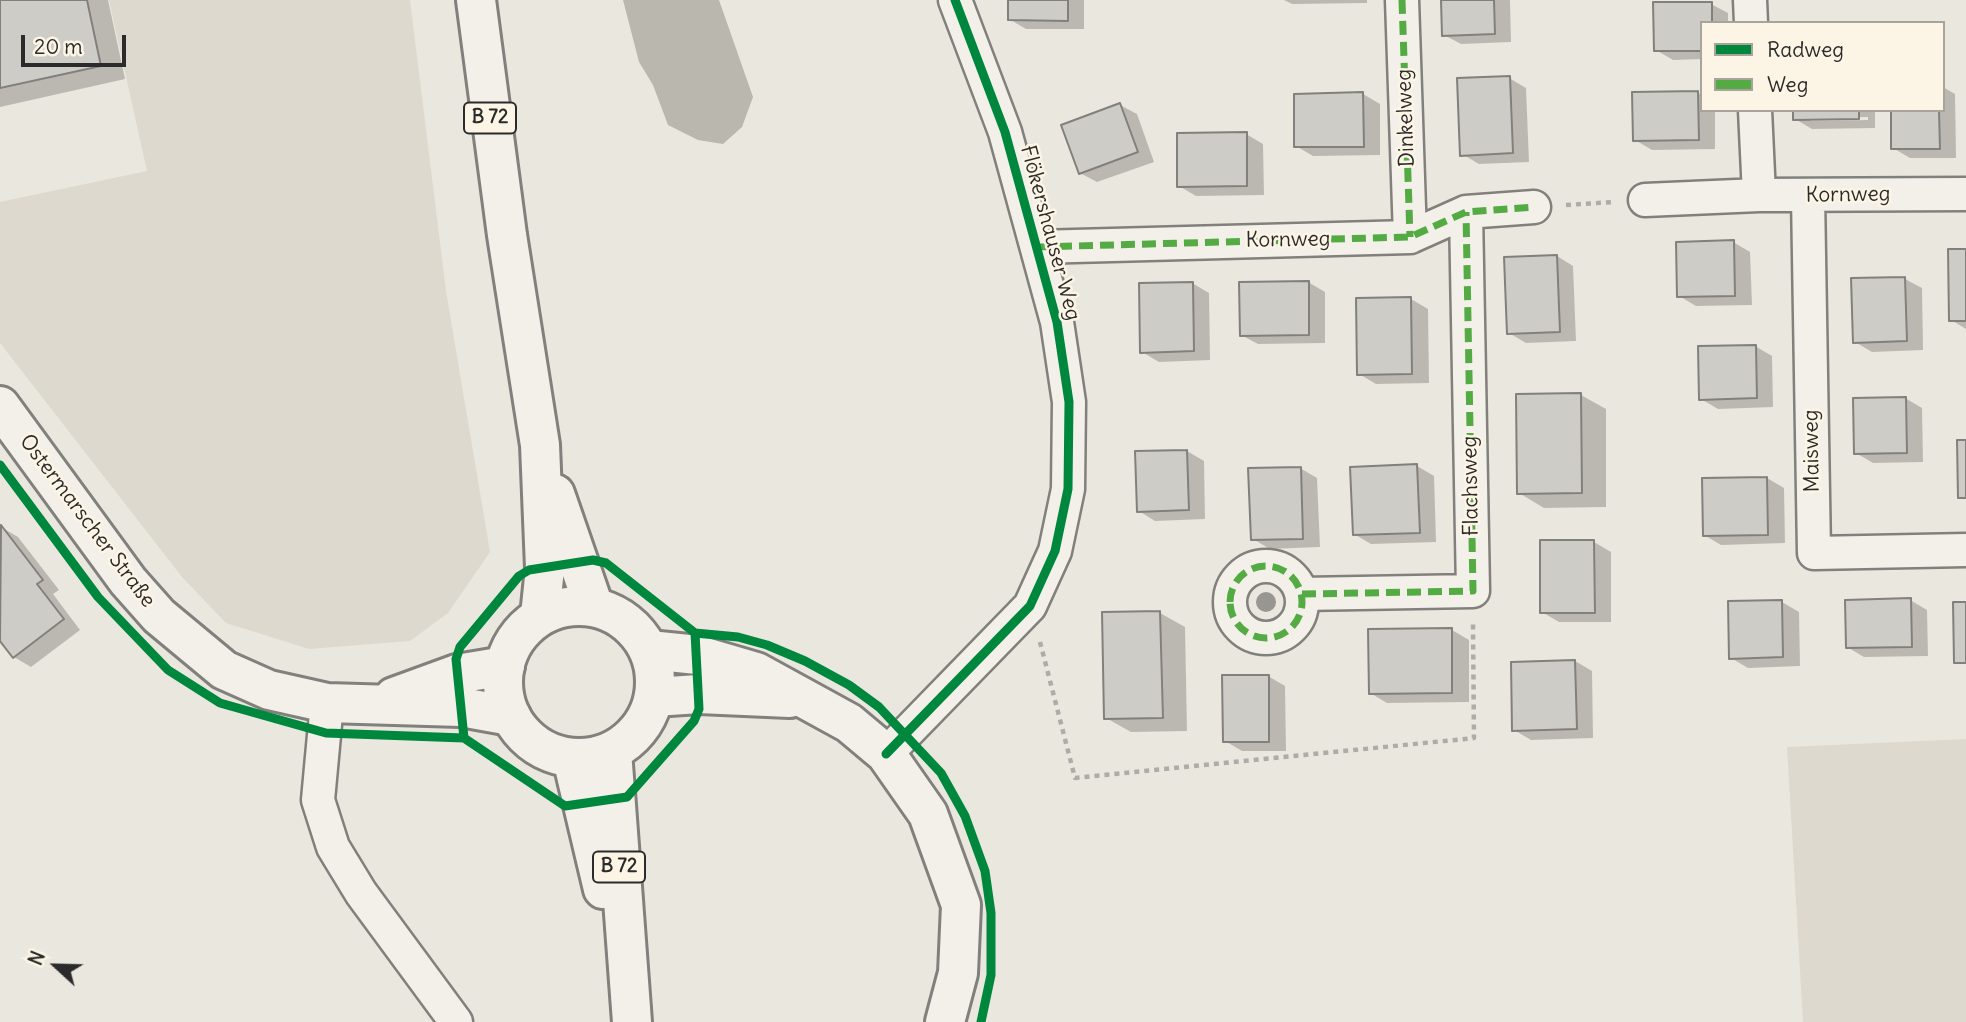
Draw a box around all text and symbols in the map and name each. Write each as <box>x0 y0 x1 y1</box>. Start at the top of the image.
scale bar <box>24 21 130 65</box>
legend <box>1700 21 1945 112</box>
text: 20 m <box>34 33 83 60</box>
text: Radweg <box>1767 36 1844 63</box>
street label: Dinkelweg <box>1392 69 1420 167</box>
text: Weg <box>1767 71 1808 98</box>
road number: B 72 <box>464 102 516 134</box>
street label: Flökershauser Weg <box>1014 143 1086 323</box>
street label: Kornweg <box>1805 182 1891 208</box>
street label: Kornweg <box>1245 227 1331 253</box>
street label: Maisweg <box>1799 409 1825 493</box>
street label: Ostermarscher Straße <box>14 429 160 613</box>
street label: Flachsweg <box>1458 436 1484 536</box>
road number: B 72 <box>593 852 645 882</box>
north arrow <box>21 931 91 1001</box>
text: N <box>23 948 50 969</box>

